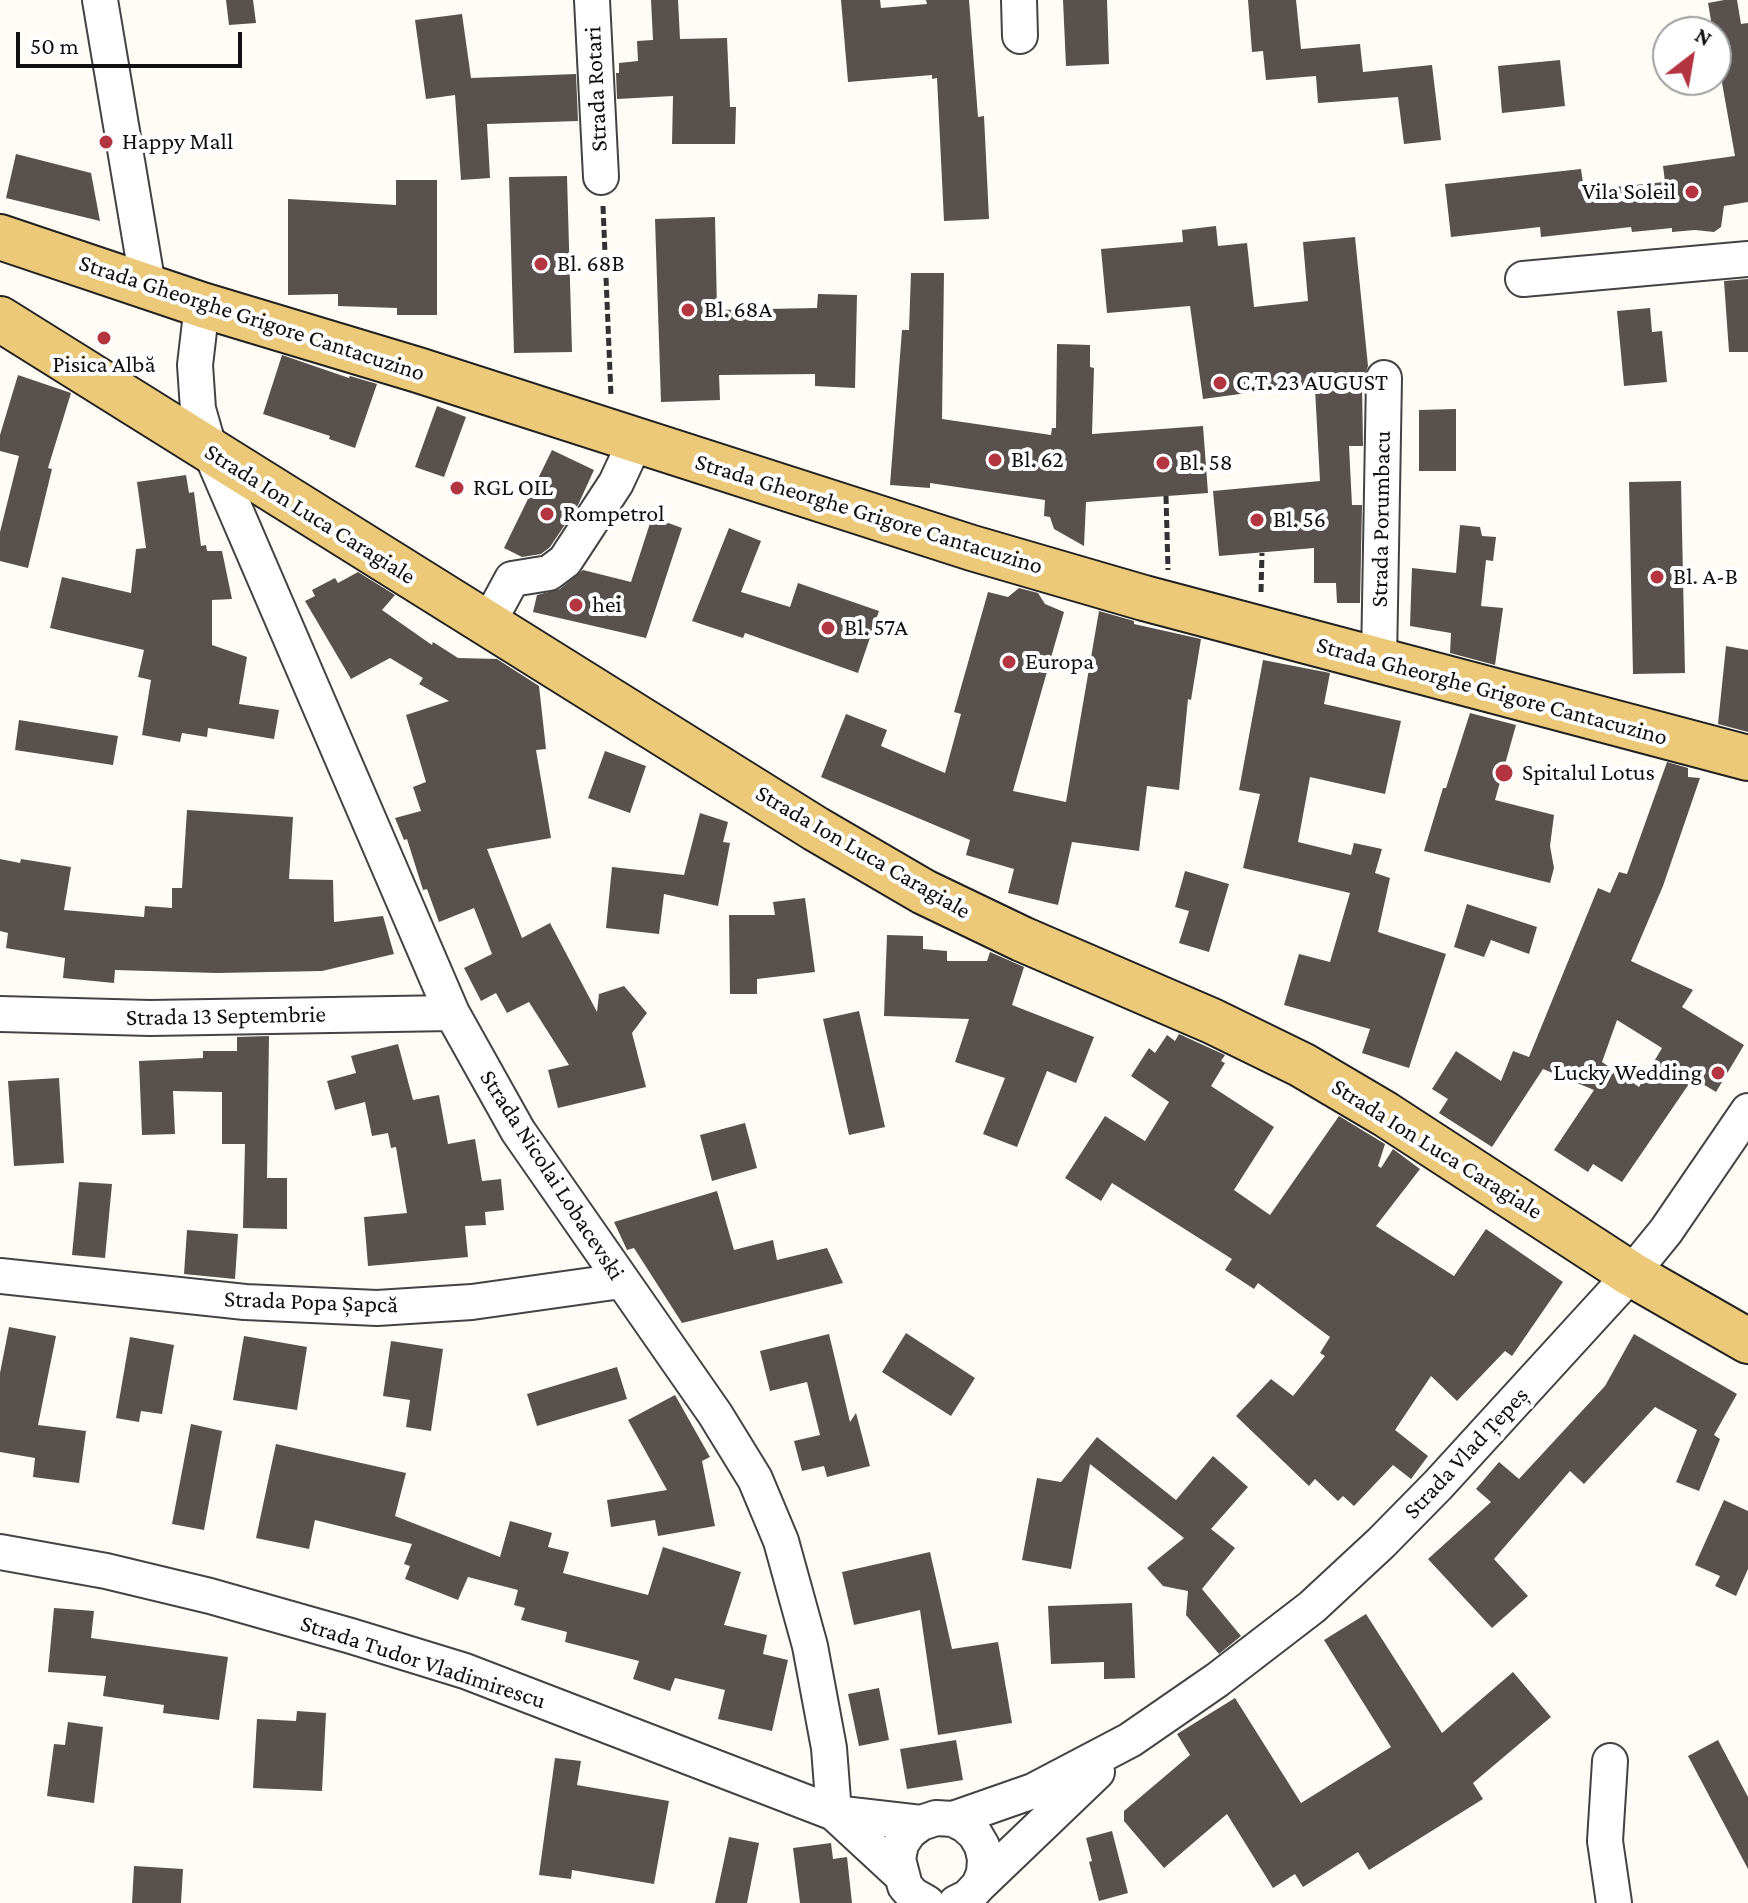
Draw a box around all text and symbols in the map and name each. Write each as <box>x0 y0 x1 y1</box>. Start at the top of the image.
scale bar <box>20 16 246 66</box>
north arrow <box>1652 16 1732 96</box>
text: N <box>1691 22 1716 51</box>
street label: Strada Rotari <box>578 26 614 152</box>
text: 50 m <box>30 32 79 59</box>
place label: Happy Mall <box>122 128 233 156</box>
marker: Happy Mall <box>97 133 115 151</box>
place label: Vila Soleil <box>1582 178 1676 206</box>
marker: Vila Soleil <box>1683 183 1701 201</box>
street label: Strada Gheorghe Grigore Cantacuzino <box>75 248 429 388</box>
place label: Bl. 68B <box>557 250 625 278</box>
marker: Bl. 68B <box>532 255 550 273</box>
place label: Bl. 68A <box>704 296 772 324</box>
marker: Bl. 68A <box>679 301 697 319</box>
marker: Pisica Albă <box>95 329 113 347</box>
place label: Pisica Albă <box>53 351 155 379</box>
place label: C.T. 23 AUGUST <box>1236 369 1388 397</box>
marker: C.T. 23 AUGUST <box>1211 374 1229 392</box>
street label: Strada Porumbacu <box>1365 430 1397 608</box>
street label: Strada Ion Luca Caragiale <box>199 437 421 591</box>
place label: Bl. 62 <box>1011 446 1064 474</box>
street label: Strada Gheorghe Grigore Cantacuzino <box>692 447 1046 581</box>
place label: Bl. 58 <box>1179 449 1233 477</box>
marker: Bl. 62 <box>986 451 1004 469</box>
marker: Bl. 58 <box>1154 454 1172 472</box>
place label: RGL OIL <box>473 474 553 502</box>
marker: RGL OIL <box>448 479 466 497</box>
place label: Rompetrol <box>563 500 665 528</box>
marker: Rompetrol <box>538 505 556 523</box>
place label: Bl. 56 <box>1273 506 1326 534</box>
marker: Bl. 56 <box>1248 511 1266 529</box>
place label: Bl. A-B <box>1673 563 1738 591</box>
marker: Bl. A-B <box>1648 568 1666 586</box>
place label: hei <box>592 591 622 619</box>
marker: hei <box>567 596 585 614</box>
place label: Bl. 57A <box>844 614 908 642</box>
marker: Bl. 57A <box>819 619 837 637</box>
street label: Strada Gheorghe Grigore Cantacuzino <box>1313 630 1671 752</box>
place label: Europa <box>1025 648 1094 676</box>
marker: Europa <box>1000 653 1018 671</box>
place label: Spitalul Lotus <box>1522 759 1655 787</box>
marker: Spitalul Lotus <box>1493 762 1515 784</box>
street label: Strada Ion Luca Caragiale <box>750 779 976 925</box>
street label: Strada 13 Septembrie <box>126 1000 326 1032</box>
place label: Lucky Wedding <box>1553 1059 1702 1087</box>
marker: Lucky Wedding <box>1709 1064 1727 1082</box>
street label: Strada Nicolai Lobacevski <box>473 1065 631 1285</box>
street label: Strada Ion Luca Caragiale <box>1326 1072 1548 1226</box>
street label: Strada Popa Șapcă <box>223 1285 399 1319</box>
street label: Strada Vlad Țepeș <box>1397 1381 1535 1525</box>
street label: Strada Tudor Vladimirescu <box>297 1609 549 1715</box>

